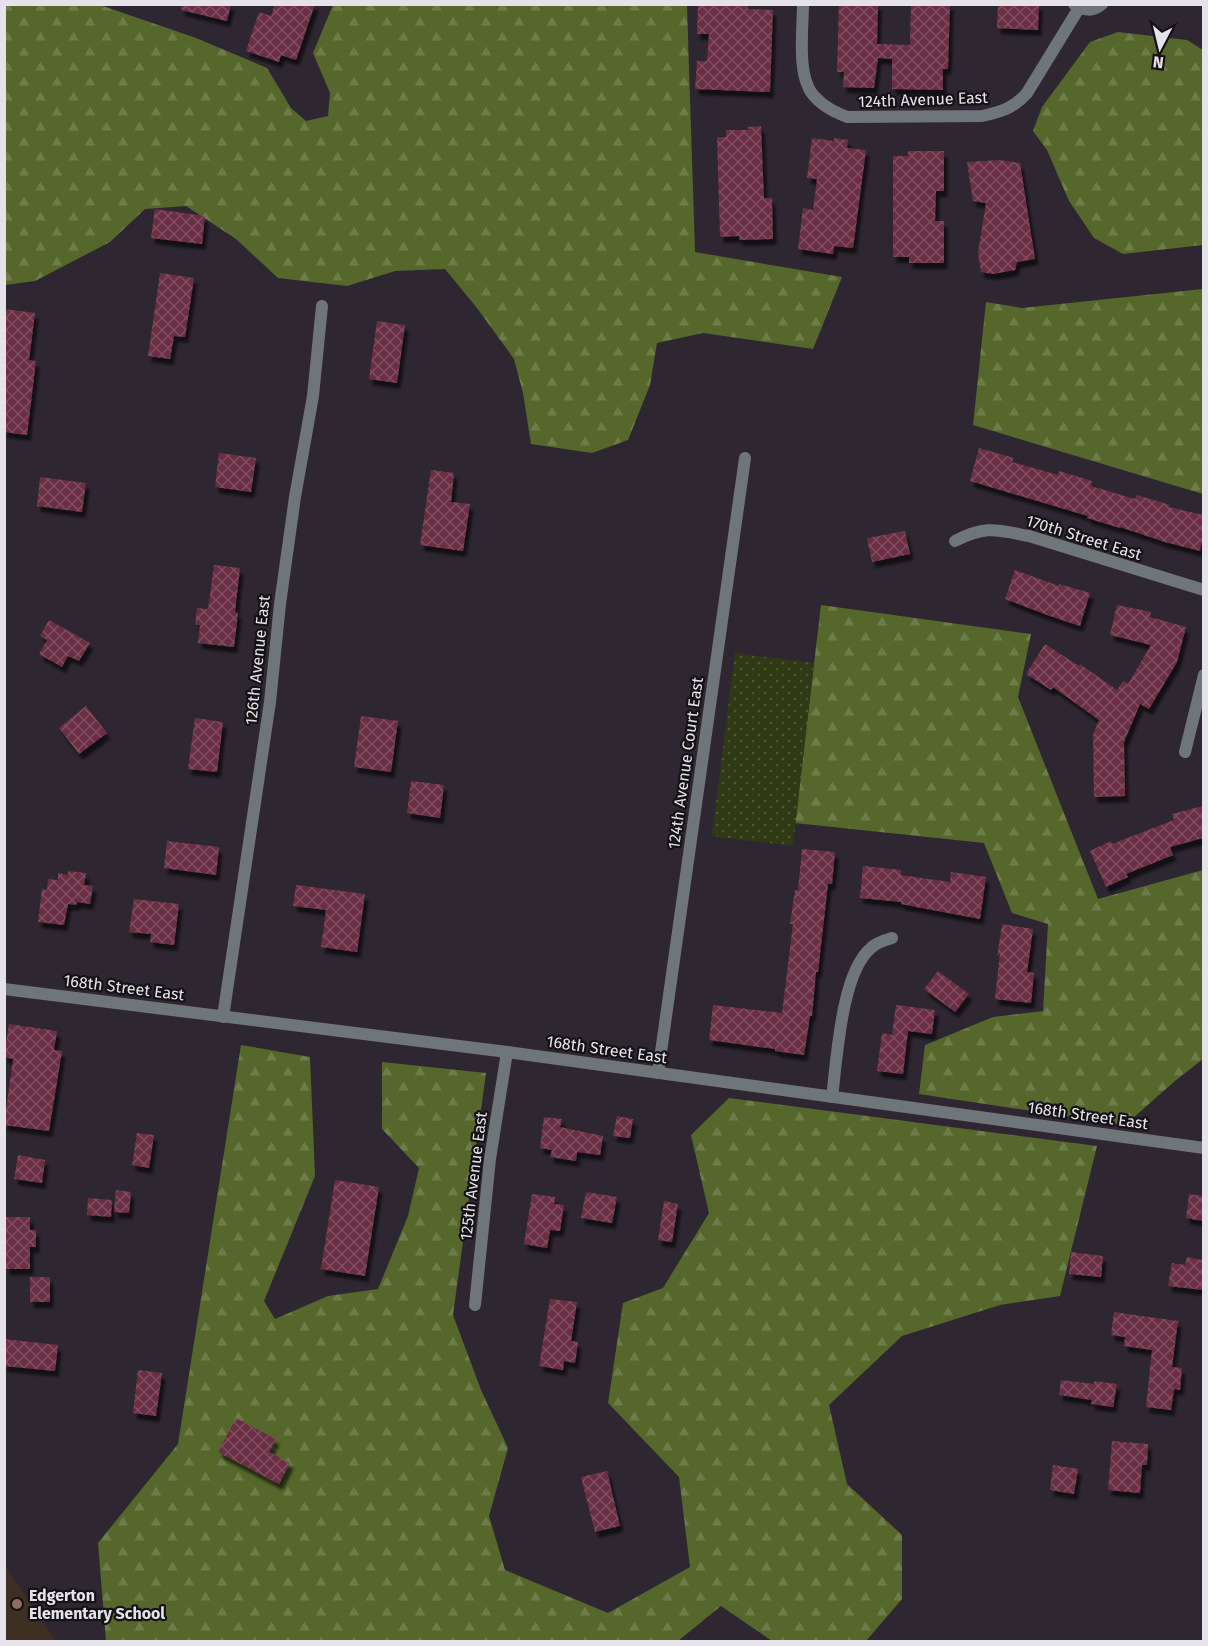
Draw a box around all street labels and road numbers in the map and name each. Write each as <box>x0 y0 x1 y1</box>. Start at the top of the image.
street label: 124th Avenue East <box>858 88 988 111</box>
street label: 170th Street East <box>1024 511 1144 564</box>
street label: 126th Avenue East <box>241 594 274 726</box>
street label: 124th Avenue Court East <box>664 676 707 850</box>
street label: 168th Street East <box>62 971 186 1004</box>
street label: 168th Street East <box>545 1032 669 1067</box>
street label: 168th Street East <box>1026 1098 1150 1133</box>
street label: 125th Avenue East <box>456 1110 491 1242</box>

